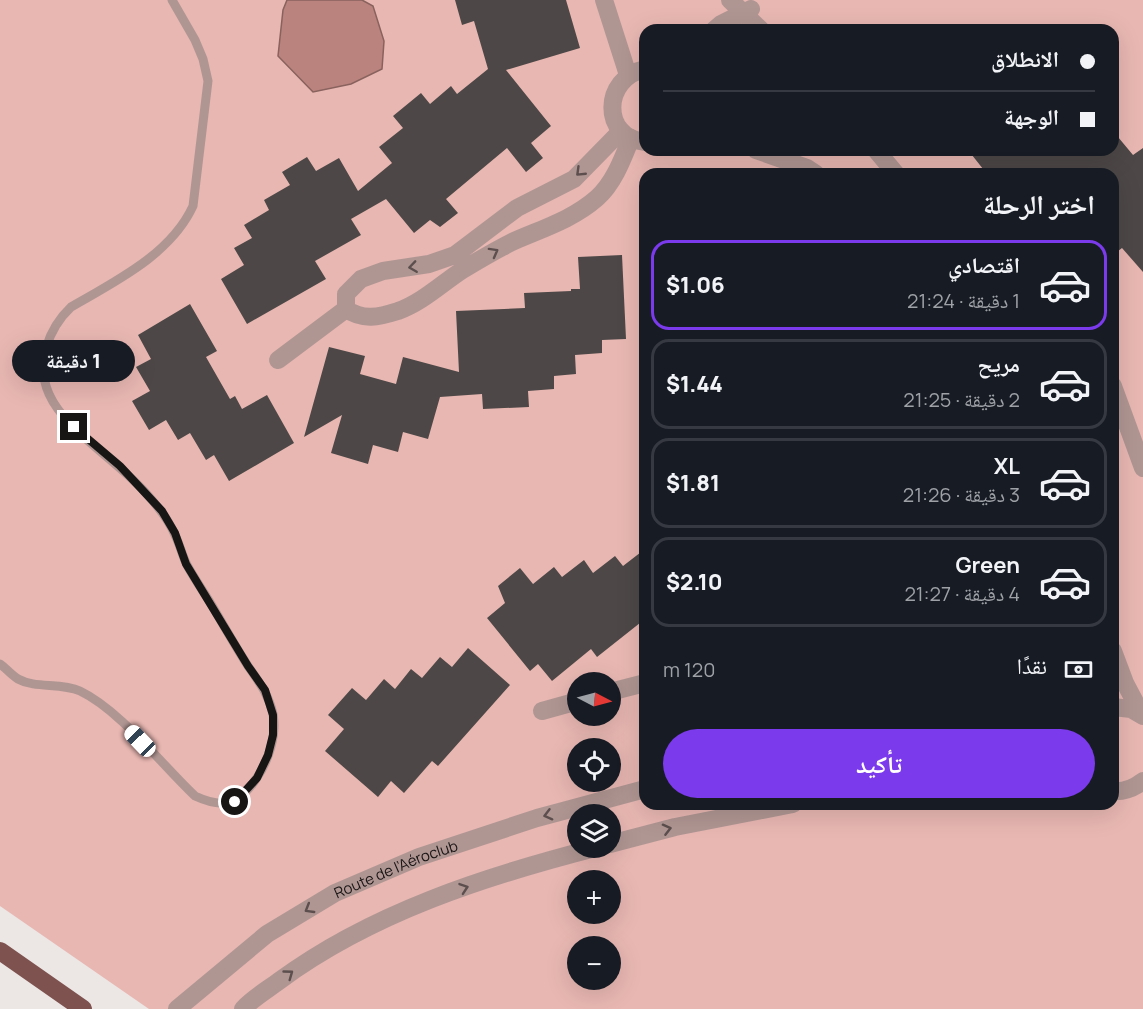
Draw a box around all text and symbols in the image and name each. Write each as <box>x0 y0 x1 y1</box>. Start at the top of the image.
text: الانطلاق <box>991 44 1059 74</box>
text: الوجهة <box>1004 102 1059 132</box>
one-way arrow <box>577 165 588 176</box>
text: اختر الرحلة <box>983 185 1095 222</box>
one-way arrow <box>488 248 498 259</box>
text: اقتصادي <box>948 250 1020 280</box>
icon: car <box>1038 258 1092 312</box>
one-way arrow <box>408 260 417 272</box>
text: $1.06 <box>666 270 725 300</box>
text: 1 دقيقة · 21:24 <box>907 287 1020 314</box>
callout: 1 دقيقة <box>13 340 136 382</box>
text: 1 دقيقة <box>46 347 101 374</box>
text: مريح <box>977 349 1020 379</box>
icon: car <box>1038 357 1092 411</box>
text: $1.44 <box>666 369 723 399</box>
text: 2 دقيقة · 21:25 <box>903 386 1020 413</box>
route end <box>60 413 87 440</box>
text: XL <box>994 451 1020 481</box>
icon: car <box>1038 456 1092 510</box>
text: $1.81 <box>666 468 720 498</box>
text: 3 دقيقة · 21:26 <box>903 481 1020 508</box>
text: Green <box>955 550 1020 580</box>
icon: car <box>1038 555 1092 609</box>
text: $2.10 <box>666 567 723 597</box>
text: 4 دقيقة · 21:27 <box>904 580 1020 607</box>
text: نقدًا <box>1017 651 1047 681</box>
icon: cash <box>1062 653 1095 686</box>
text: 120 m <box>663 656 715 683</box>
north arrow <box>567 672 621 726</box>
map controls <box>567 672 621 990</box>
car <box>121 722 159 760</box>
button: تأكيد <box>663 729 1095 798</box>
button: locate <box>567 738 621 792</box>
route start <box>221 788 248 815</box>
button: layers <box>567 804 621 858</box>
one-way arrow <box>543 808 554 820</box>
one-way arrow <box>662 824 672 837</box>
street label: Route de l’Aéroclub <box>330 834 460 903</box>
button: + <box>567 870 621 924</box>
one-way arrow <box>458 883 469 896</box>
one-way arrow <box>305 902 315 914</box>
button: − <box>567 936 621 990</box>
one-way arrow <box>282 970 293 981</box>

